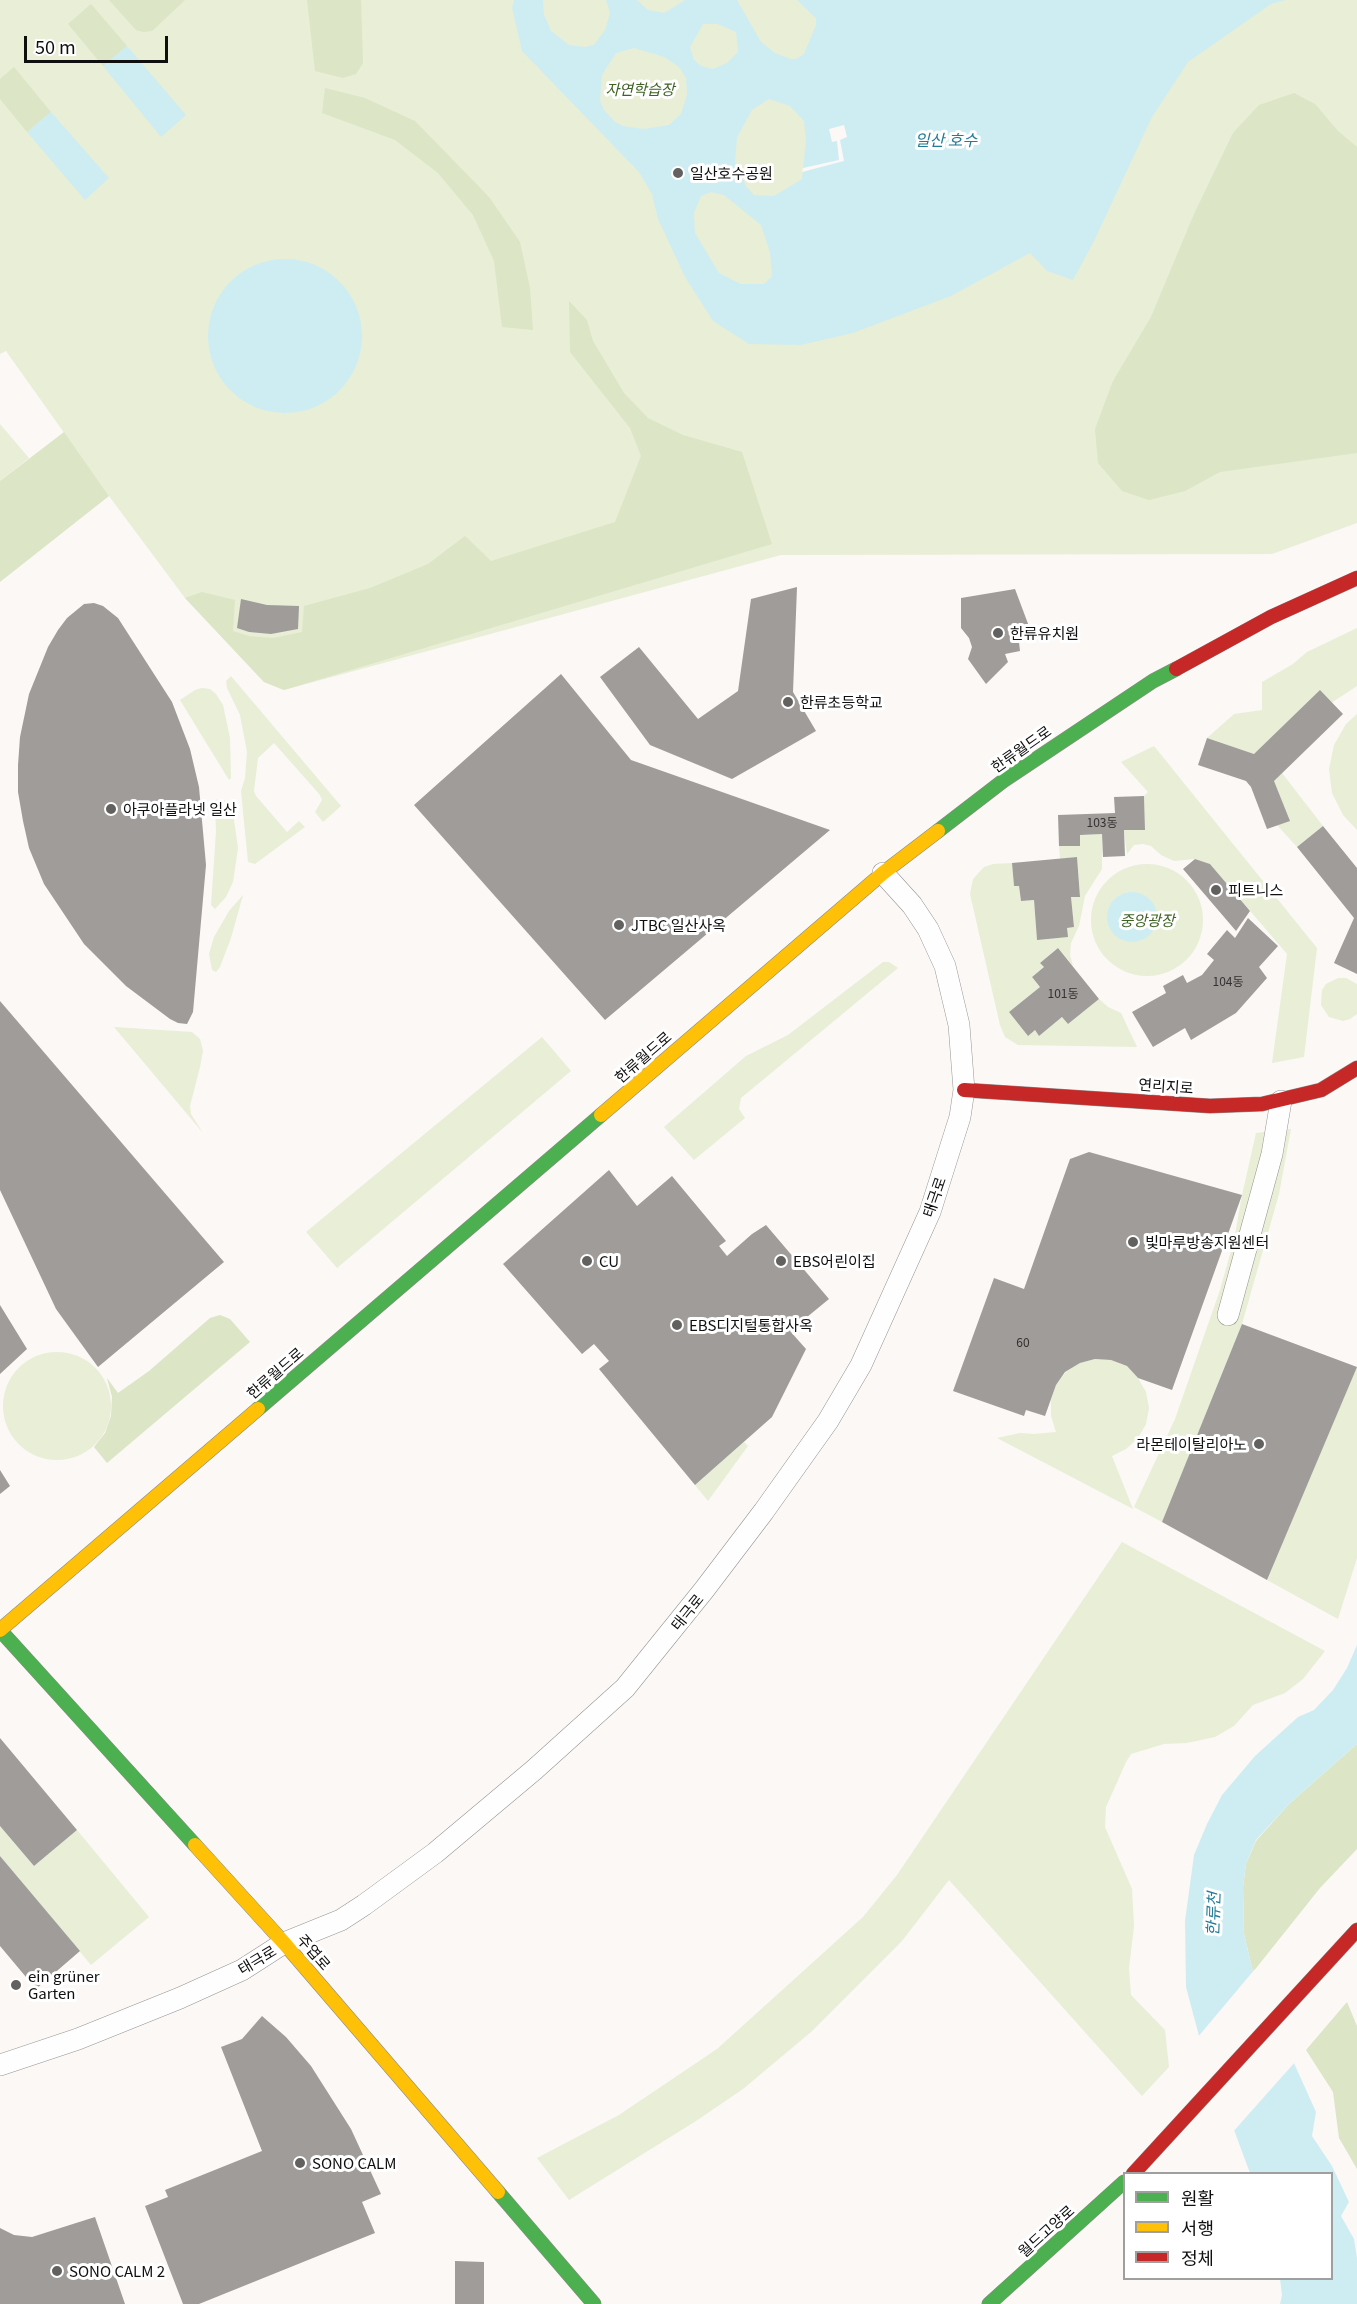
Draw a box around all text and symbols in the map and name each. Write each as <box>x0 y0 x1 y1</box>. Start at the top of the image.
scale bar <box>27 24 171 62</box>
text: 50 m <box>35 33 76 59</box>
park label: 자연학습장 <box>606 80 674 98</box>
water label: 일산 호수 <box>915 130 977 150</box>
place label: 일산호수공원 <box>690 164 773 182</box>
marker: 일산호수공원 <box>671 166 685 180</box>
place label: 한류유치원 <box>1010 624 1079 642</box>
marker: 한류유치원 <box>991 626 1005 640</box>
place label: 한류초등학교 <box>800 693 883 711</box>
marker: 한류초등학교 <box>781 695 795 709</box>
street label: 한류월드로 <box>988 722 1054 776</box>
place label: 아쿠아플라넷 일산 <box>123 800 237 818</box>
marker: 아쿠아플라넷 일산 <box>104 802 118 816</box>
house number: 103동 <box>1086 815 1118 829</box>
place label: 피트니스 <box>1228 881 1283 899</box>
marker: 피트니스 <box>1209 883 1223 897</box>
park label: 중앙광장 <box>1119 911 1175 929</box>
place label: JTBC 일산사옥 <box>631 916 726 934</box>
marker: JTBC 일산사옥 <box>612 918 626 932</box>
house number: 104동 <box>1212 974 1244 988</box>
house number: 101동 <box>1047 986 1079 1000</box>
street label: 한류월드로 <box>611 1028 675 1086</box>
street label: 연리지로 <box>1138 1075 1194 1097</box>
street label: 태극로 <box>919 1174 949 1220</box>
place label: 빛마루방송지원센터 <box>1145 1233 1269 1251</box>
marker: 빛마루방송지원센터 <box>1126 1235 1140 1249</box>
place label: CU <box>599 1252 619 1270</box>
place label: EBS어린이집 <box>793 1252 876 1270</box>
marker: CU <box>580 1254 594 1268</box>
marker: EBS어린이집 <box>774 1254 788 1268</box>
place label: EBS디지털통합사옥 <box>689 1316 813 1334</box>
marker: EBS디지털통합사옥 <box>670 1318 684 1332</box>
house number: 60 <box>1016 1335 1030 1349</box>
street label: 한류월드로 <box>243 1344 307 1402</box>
place label: 라몬테이탈리아노 <box>1137 1435 1247 1453</box>
marker: 라몬테이탈리아노 <box>1252 1437 1266 1451</box>
street label: 태극로 <box>667 1590 707 1634</box>
water label: 한류천 <box>1203 1892 1223 1936</box>
street label: 주엽로 <box>294 1930 334 1974</box>
street label: 태극로 <box>235 1942 279 1978</box>
place label: ein grüner Garten <box>28 1967 100 2002</box>
marker: ein grüner Garten <box>9 1978 23 1992</box>
place label: SONO CALM <box>312 2154 396 2172</box>
marker: SONO CALM <box>293 2156 307 2170</box>
legend <box>1123 2172 1333 2280</box>
text: 원활 <box>1181 2184 1214 2210</box>
street label: 월드고양로 <box>1014 2201 1078 2261</box>
text: 서행 <box>1181 2214 1214 2240</box>
text: 정체 <box>1181 2244 1214 2270</box>
place label: SONO CALM 2 <box>69 2262 165 2280</box>
marker: SONO CALM 2 <box>50 2264 64 2278</box>

